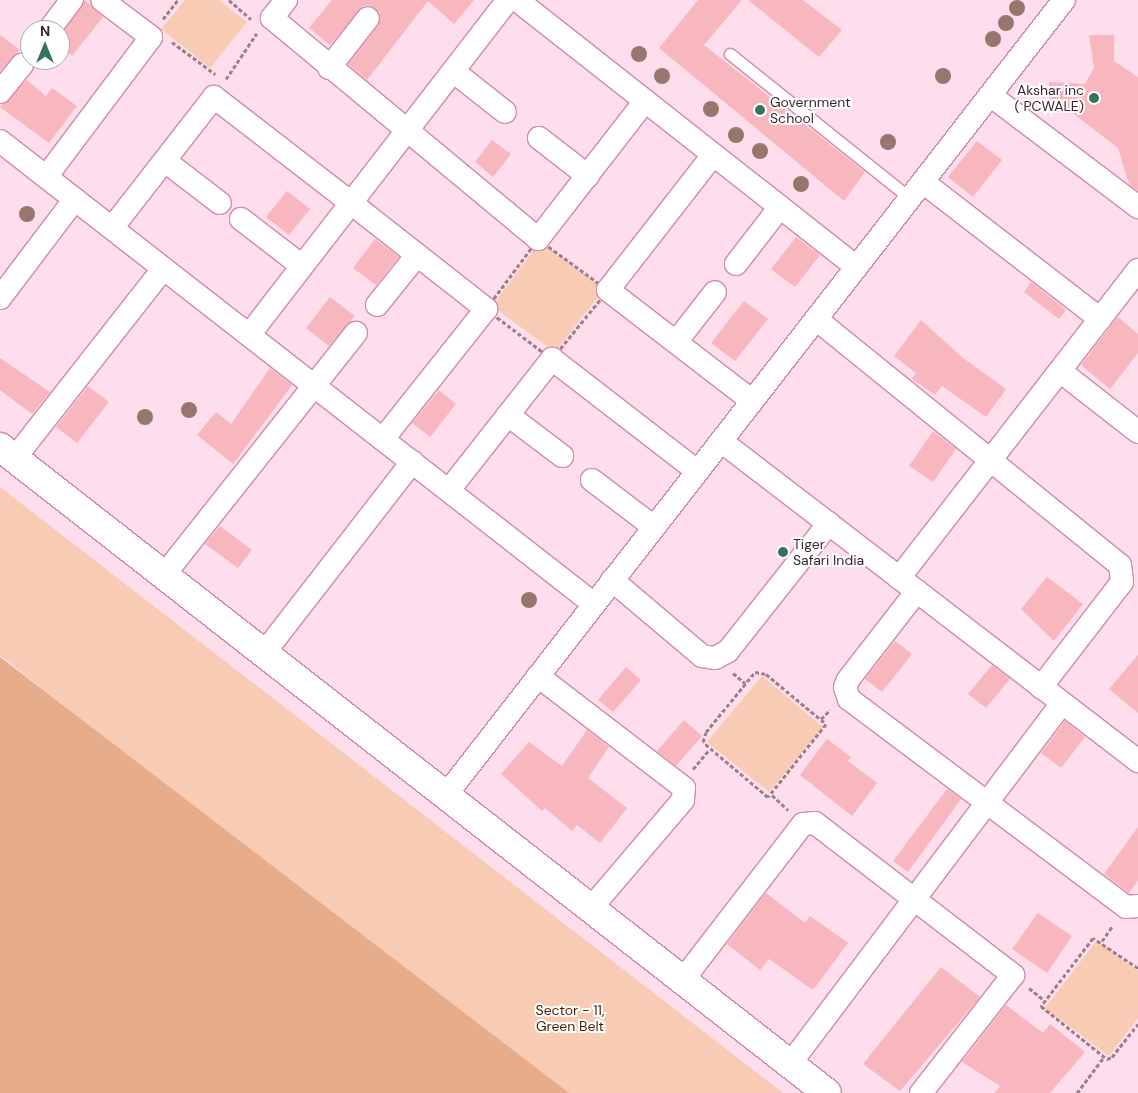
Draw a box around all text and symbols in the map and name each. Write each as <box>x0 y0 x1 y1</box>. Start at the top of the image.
north arrow <box>20 20 70 70</box>
text: N <box>40 22 50 40</box>
place label: Akshar inc ( PCWALE) <box>1015 82 1084 114</box>
marker: Akshar inc ( PCWALE) <box>1088 92 1100 104</box>
place label: Government School <box>770 94 851 126</box>
marker: Government School <box>754 104 766 116</box>
place label: Tiger Safari India <box>793 536 864 568</box>
marker: Tiger Safari India <box>777 546 789 558</box>
park label: Sector - 11, Green Belt <box>536 1002 604 1034</box>

